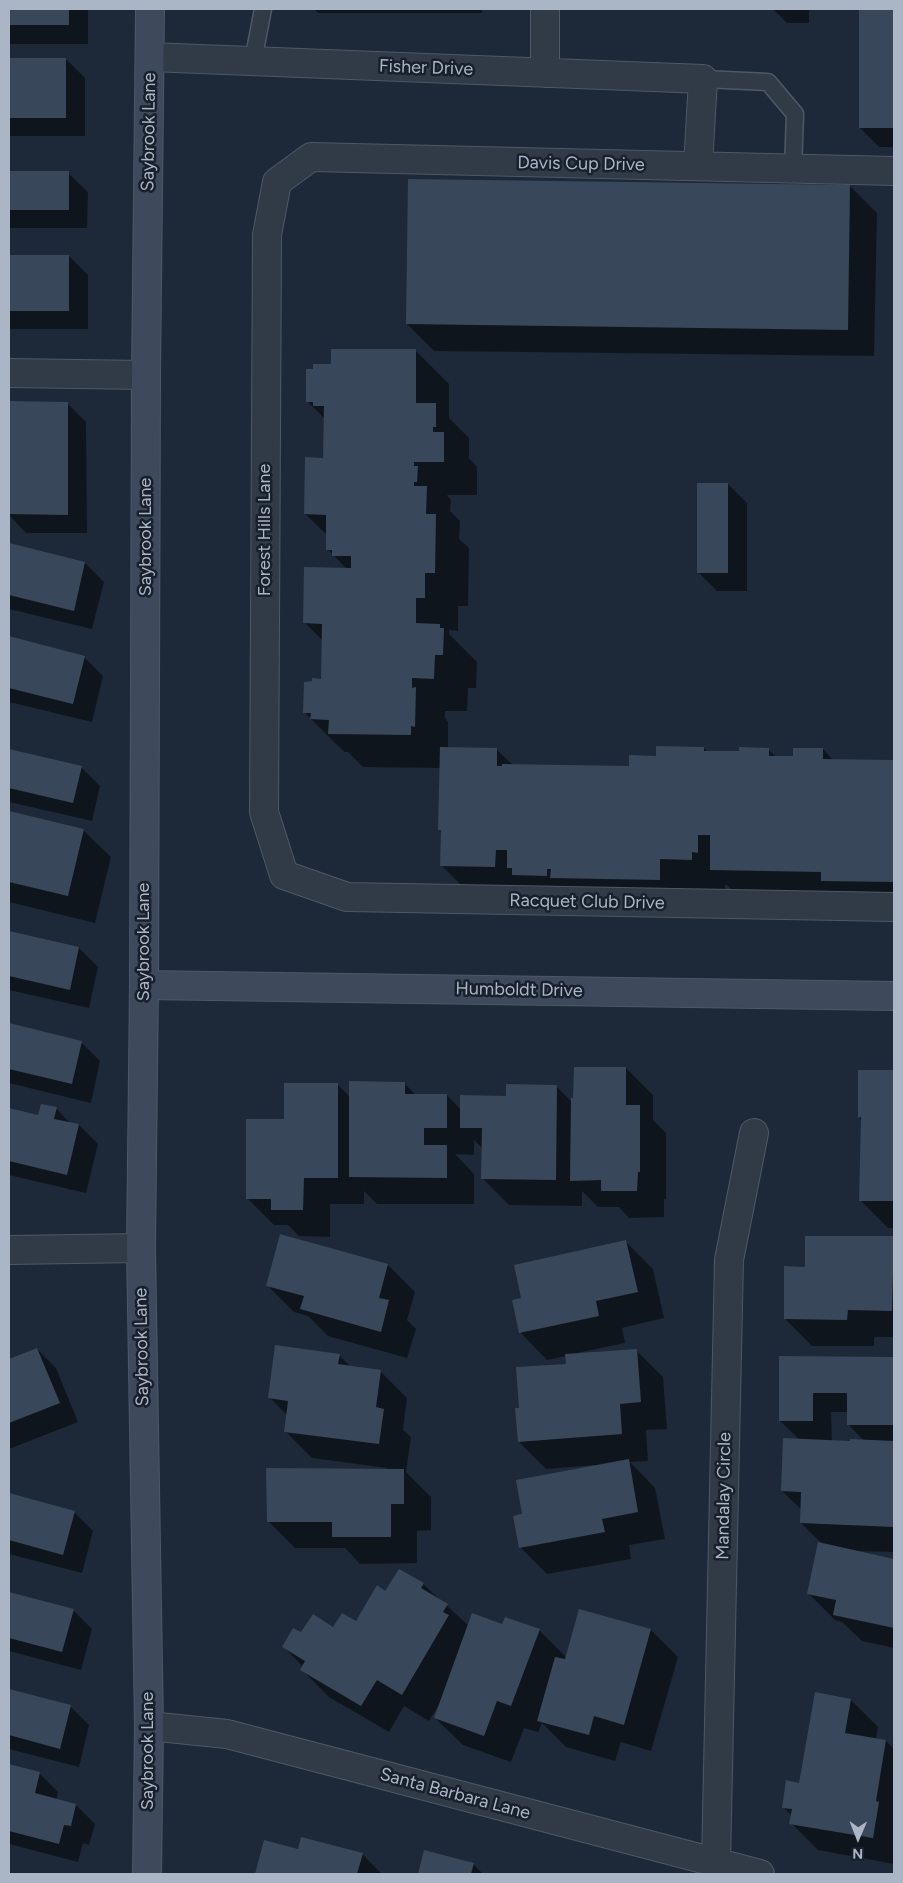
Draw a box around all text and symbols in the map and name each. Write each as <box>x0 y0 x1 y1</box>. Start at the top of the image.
street label: Fisher Drive <box>378 56 474 80</box>
street label: Saybrook Lane <box>137 72 161 192</box>
street label: Davis Cup Drive <box>517 152 645 176</box>
street label: Forest Hills Lane <box>254 464 276 596</box>
street label: Saybrook Lane <box>135 478 157 596</box>
street label: Saybrook Lane <box>133 883 155 1001</box>
street label: Racquet Club Drive <box>509 890 665 914</box>
street label: Humboldt Drive <box>455 978 583 1002</box>
street label: Saybrook Lane <box>130 1287 154 1407</box>
street label: Mandalay Circle <box>712 1432 736 1560</box>
street label: Saybrook Lane <box>137 1692 159 1810</box>
street label: Santa Barbara Lane <box>377 1764 533 1824</box>
north arrow <box>833 1813 883 1863</box>
text: N <box>852 1845 863 1862</box>

